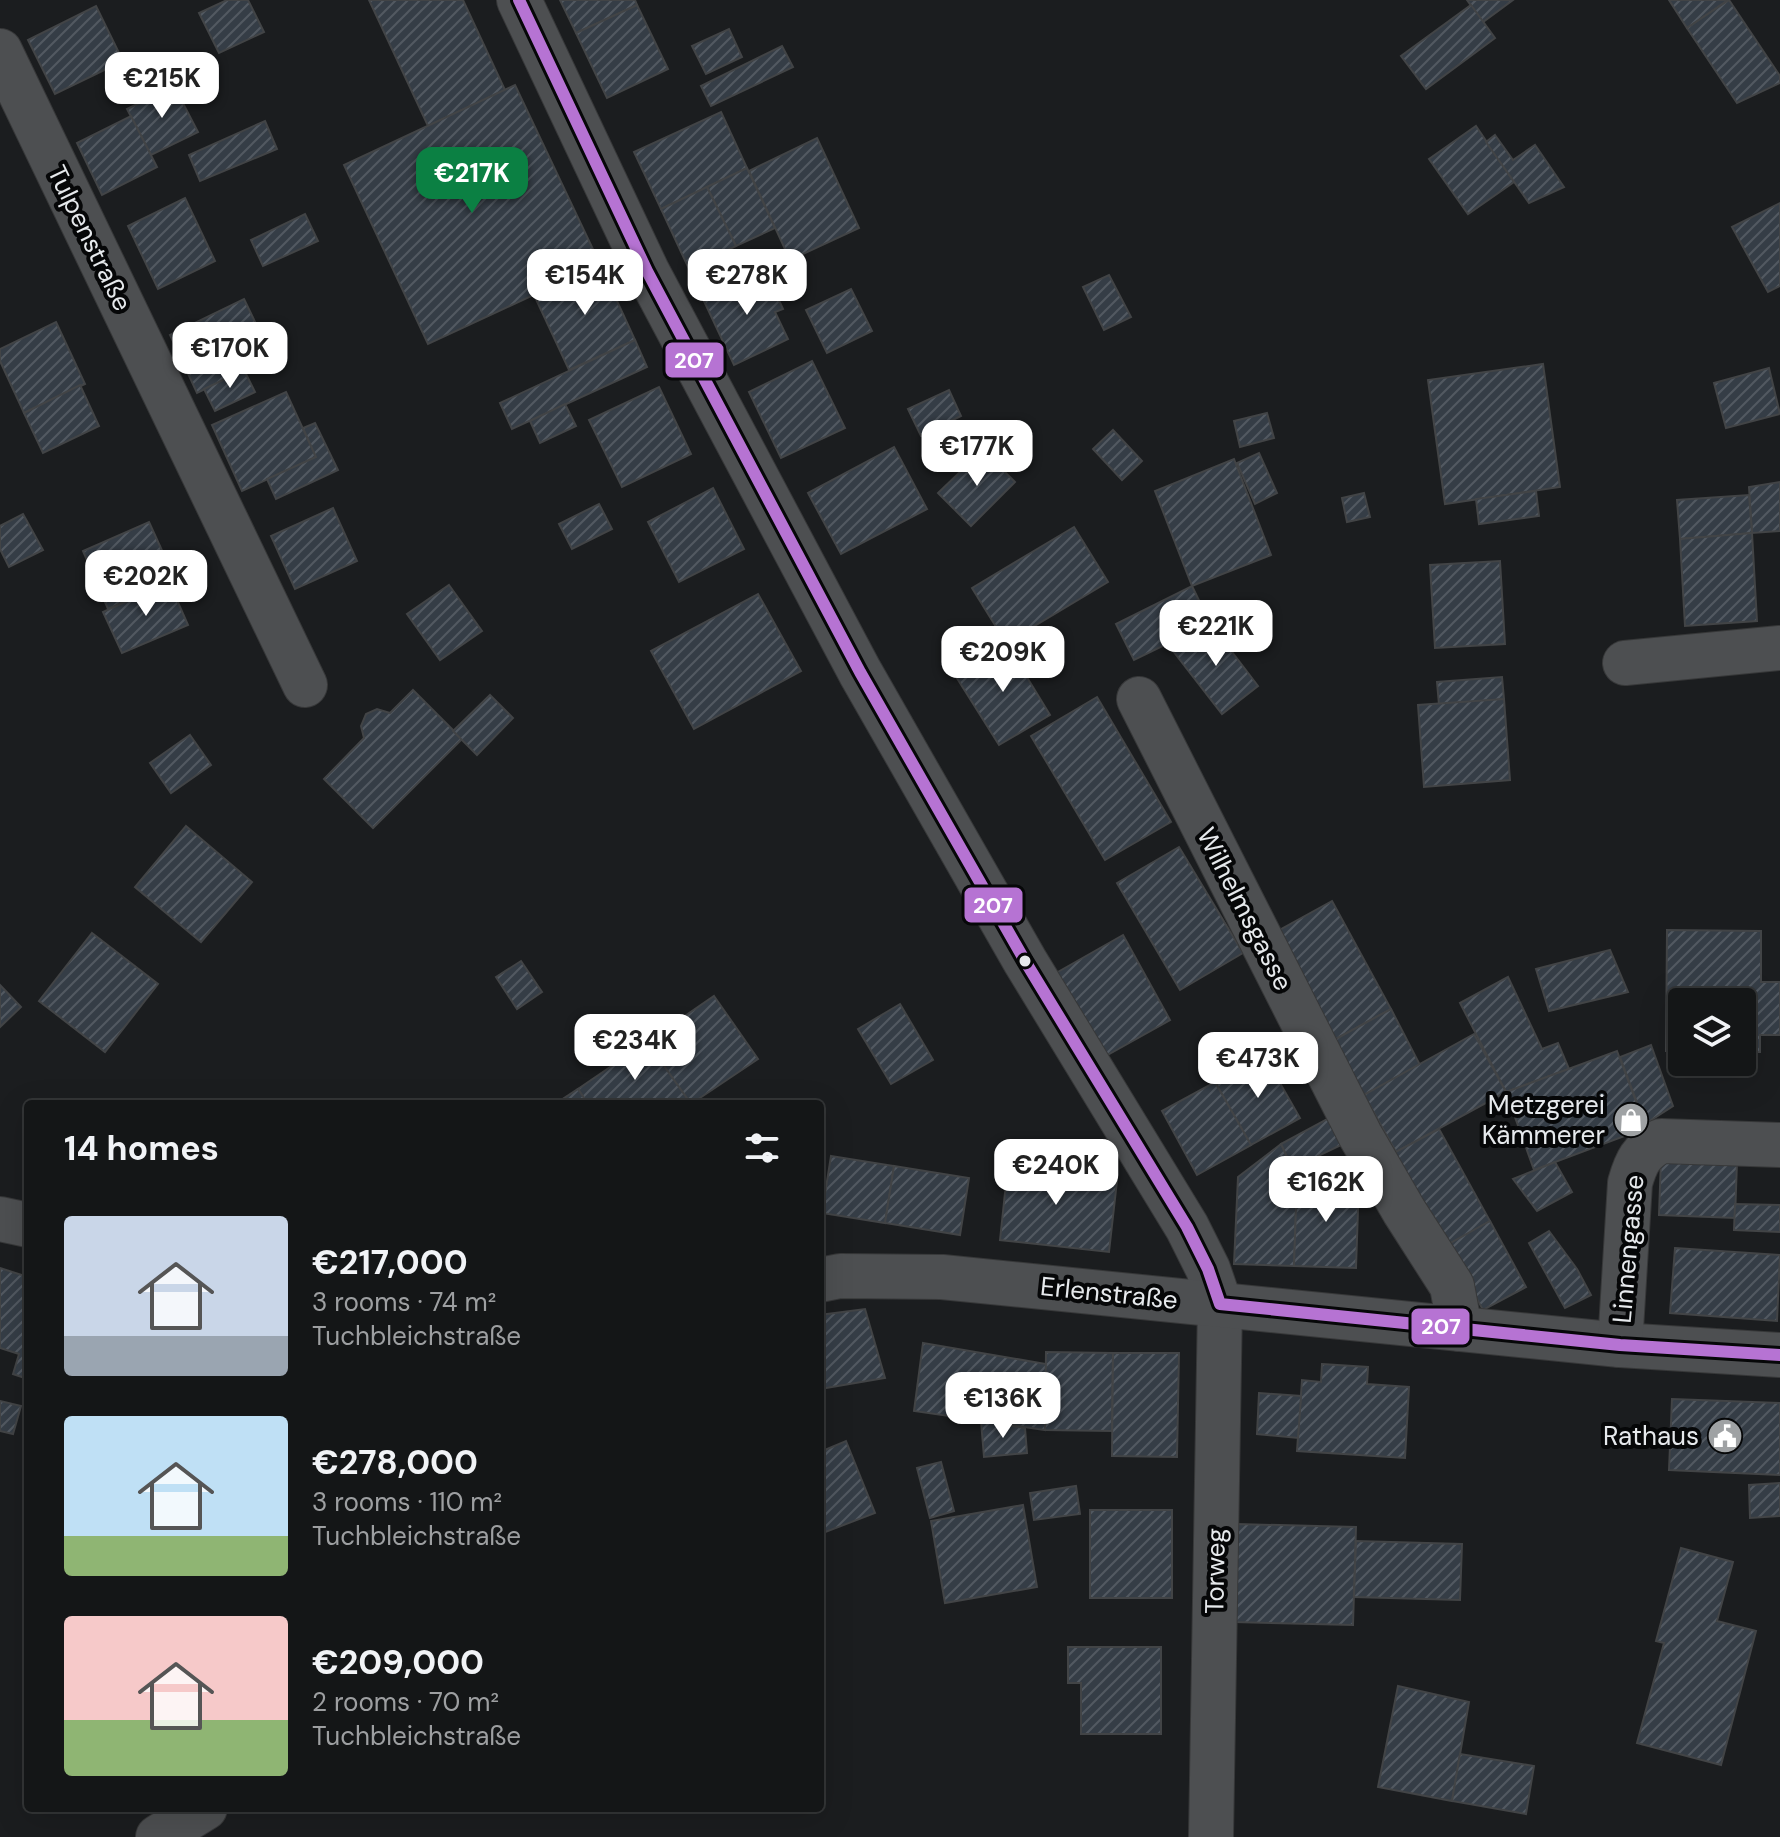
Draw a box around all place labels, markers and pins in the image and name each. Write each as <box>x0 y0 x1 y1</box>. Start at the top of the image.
pin: €215K <box>106 52 218 120</box>
pin: €217K <box>416 147 528 215</box>
pin: €154K <box>529 249 641 317</box>
pin: €278K <box>691 249 803 317</box>
pin: €170K <box>174 322 286 390</box>
pin: €177K <box>921 420 1033 488</box>
pin: €202K <box>90 550 202 618</box>
pin: €221K <box>1160 600 1272 668</box>
pin: €209K <box>947 626 1059 694</box>
unlabelled marker <box>1017 953 1033 969</box>
pin: €234K <box>579 1014 691 1082</box>
pin: €473K <box>1202 1032 1314 1100</box>
place label: Metzgerei Kämmerer <box>1482 1088 1605 1152</box>
shop icon: Metzgerei Kämmerer <box>1612 1101 1650 1139</box>
pin: €240K <box>1000 1139 1112 1207</box>
pin: €162K <box>1270 1156 1382 1224</box>
pin: €136K <box>947 1372 1059 1440</box>
public building icon: Rathaus <box>1706 1417 1744 1455</box>
place label: Rathaus <box>1603 1419 1699 1453</box>

